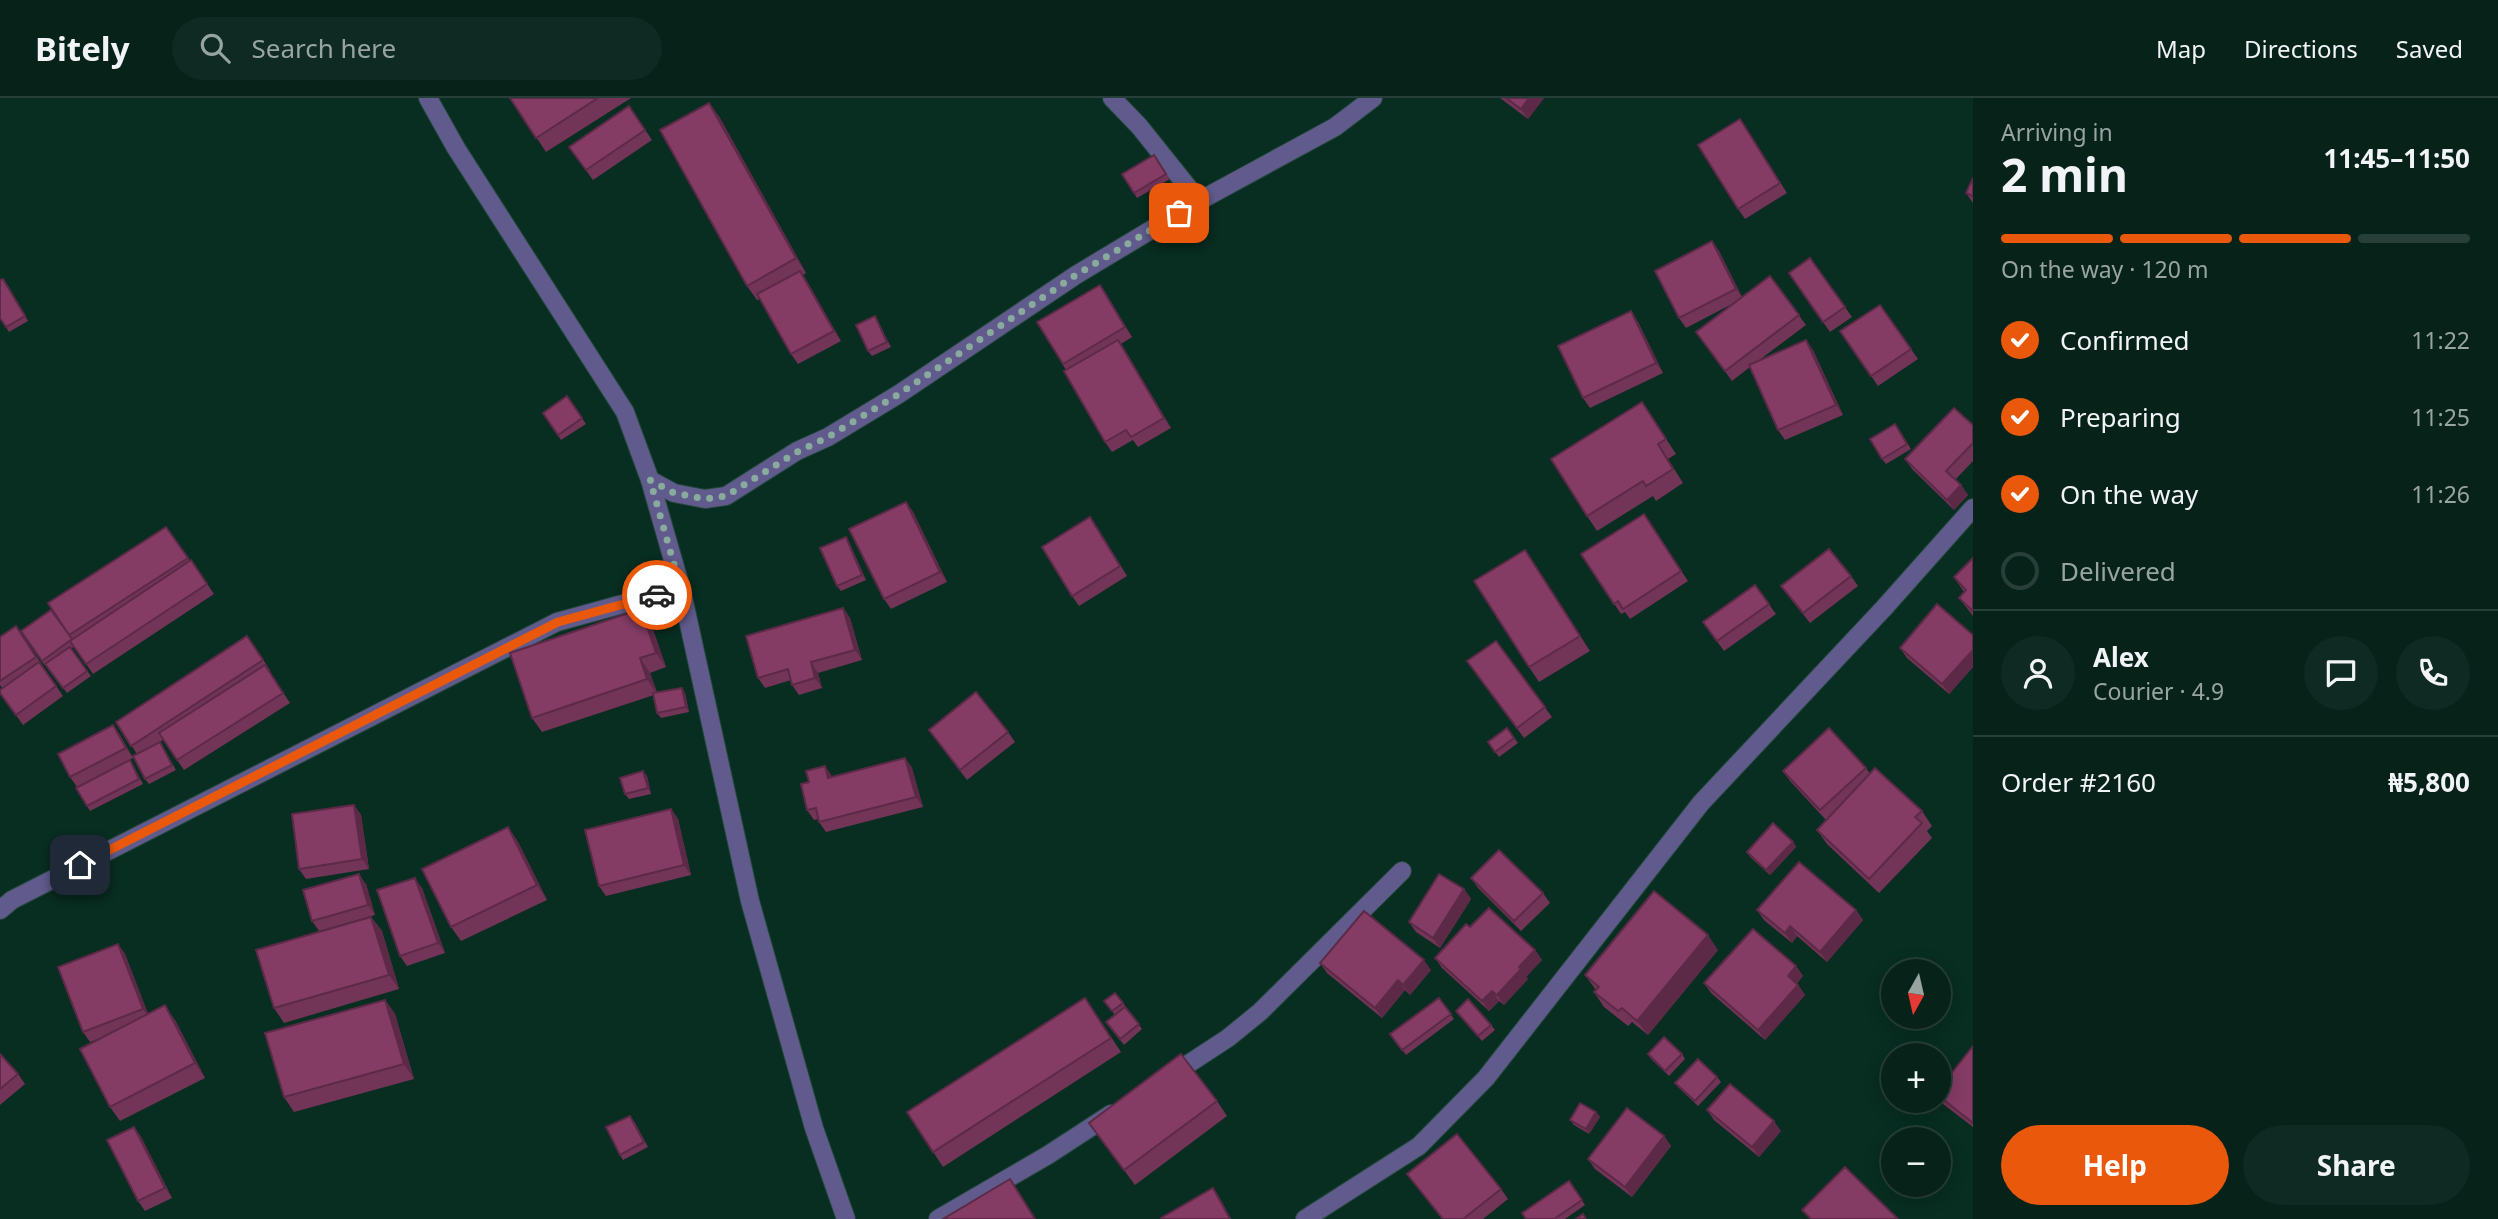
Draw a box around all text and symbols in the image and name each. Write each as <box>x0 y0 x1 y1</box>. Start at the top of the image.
search box <box>172 17 662 80</box>
text: Bitely <box>35 26 130 71</box>
icon: search <box>196 29 234 67</box>
text: Search here <box>252 30 396 66</box>
text: Map <box>2156 32 2206 65</box>
text: Directions <box>2244 32 2358 65</box>
text: Saved <box>2396 32 2463 65</box>
text: Arriving in <box>2001 116 2113 148</box>
text: 11:45–11:50 <box>2323 140 2470 176</box>
text: 2 min <box>2001 143 2128 205</box>
pin <box>1149 183 1209 243</box>
icon: bag <box>1160 194 1198 232</box>
text: On the way · 120 m <box>2001 253 2208 285</box>
icon: check <box>2001 321 2039 359</box>
text: Confirmed <box>2060 322 2190 358</box>
text: 11:22 <box>2411 324 2470 356</box>
icon: check <box>2001 398 2039 436</box>
text: Preparing <box>2060 399 2181 435</box>
text: 11:25 <box>2411 401 2470 433</box>
icon: check <box>2001 475 2039 513</box>
text: On the way <box>2060 476 2198 512</box>
text: 11:26 <box>2411 478 2470 510</box>
text: Delivered <box>2060 553 2176 589</box>
courier <box>622 560 692 630</box>
icon: car <box>638 576 676 614</box>
button: person <box>2001 636 2075 710</box>
button: chat <box>2304 636 2378 710</box>
button: phone <box>2396 636 2470 710</box>
text: Alex <box>2093 639 2149 675</box>
text: Courier · 4.9 <box>2093 675 2224 707</box>
text: Order #2160 <box>2001 764 2156 800</box>
text: ₦5,800 <box>2388 764 2470 800</box>
pin <box>50 835 110 895</box>
icon: home <box>61 846 99 884</box>
north arrow <box>1881 959 1951 1029</box>
map controls <box>1881 959 1951 1197</box>
button: + <box>1881 1043 1951 1113</box>
button: Help <box>2001 1125 2229 1205</box>
button: Share <box>2243 1125 2470 1205</box>
button: − <box>1881 1127 1951 1197</box>

